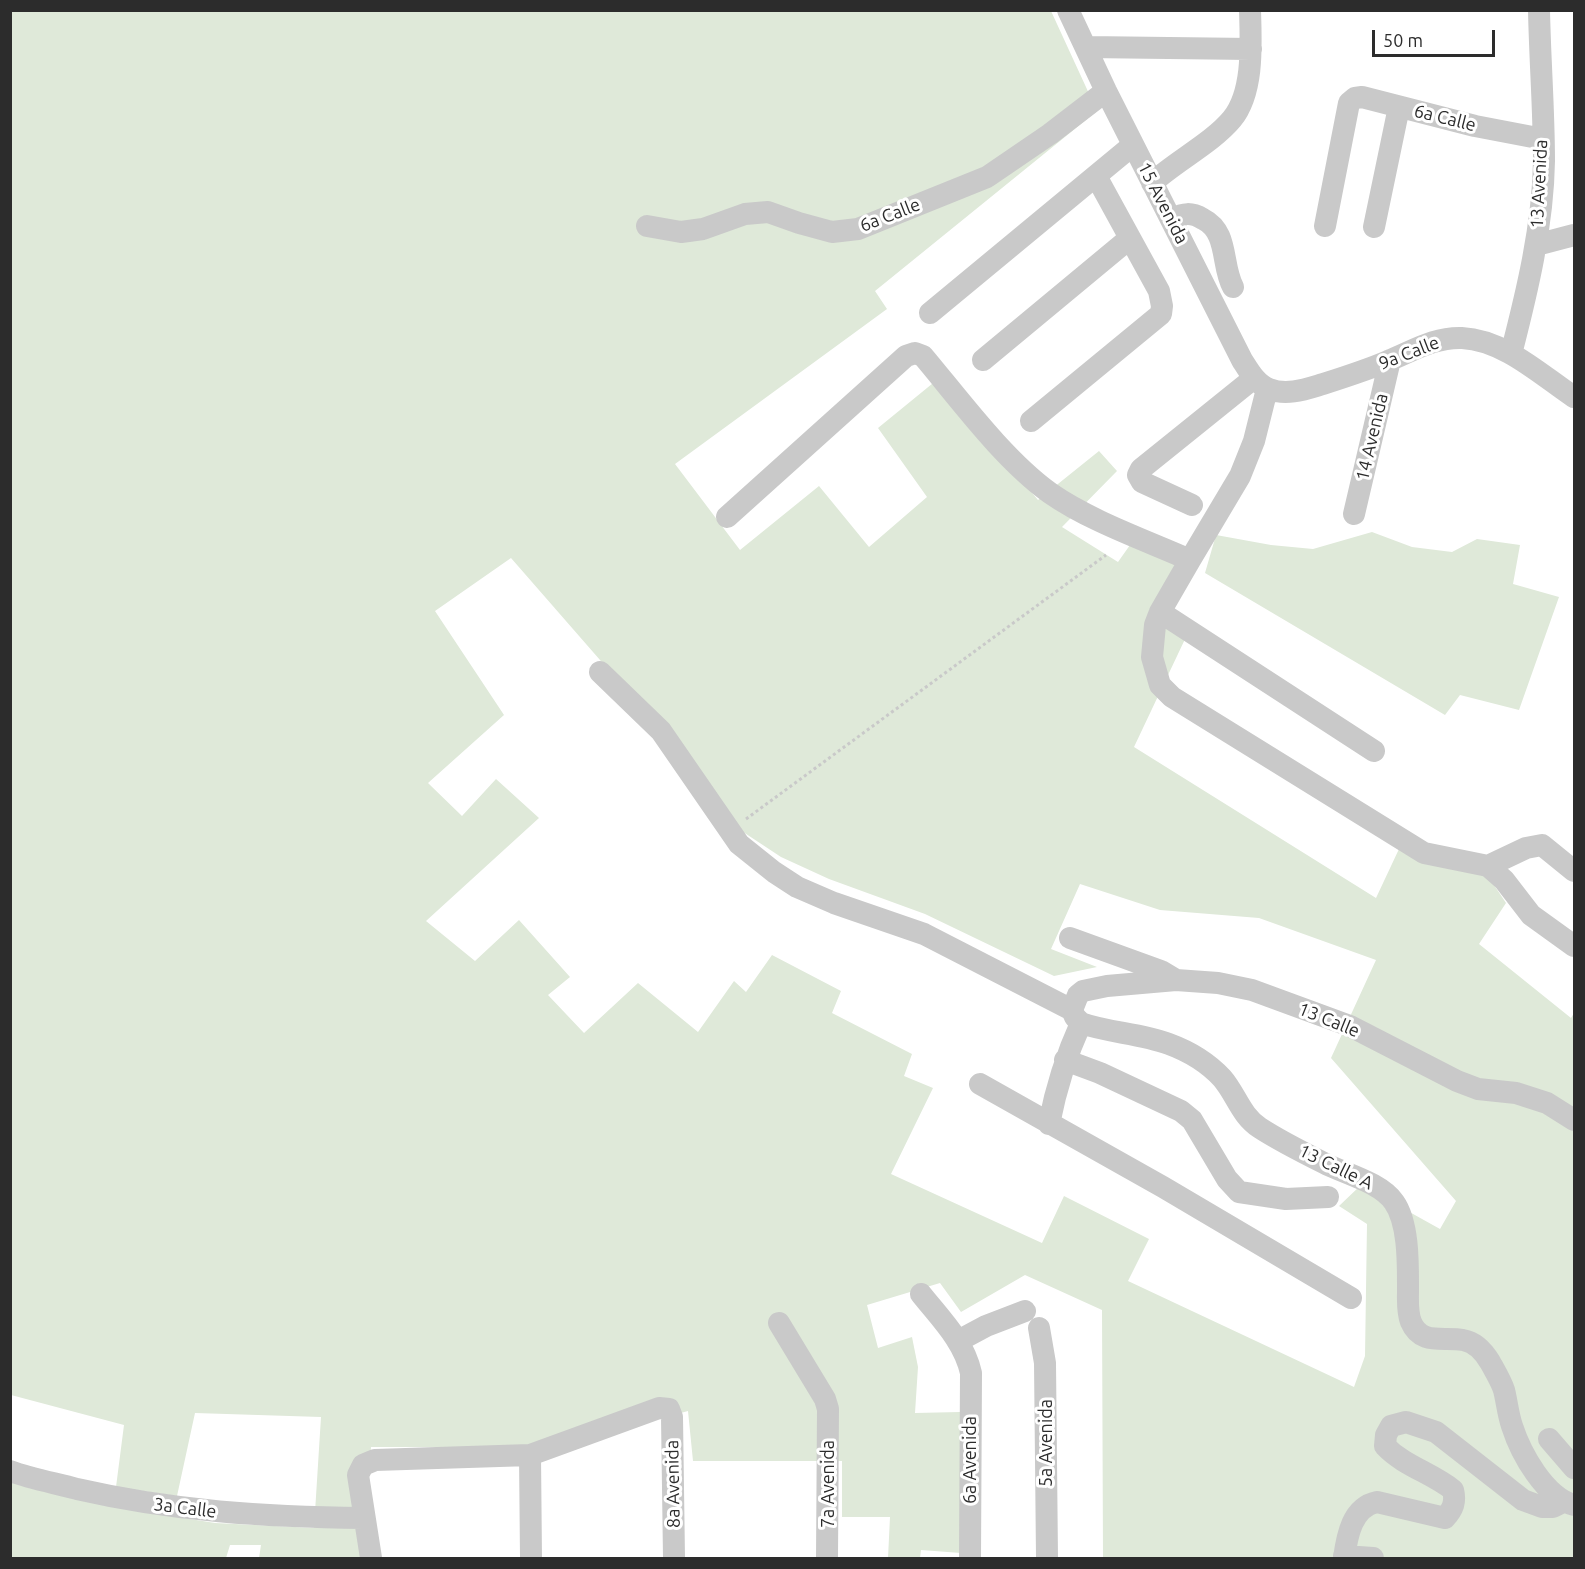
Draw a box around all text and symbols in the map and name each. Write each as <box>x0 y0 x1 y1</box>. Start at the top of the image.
scale bar <box>1375 18 1498 56</box>
text: 50 m <box>1383 30 1423 50</box>
street label: 6a Calle <box>1412 100 1478 136</box>
street label: 13 Avenida <box>1526 139 1552 229</box>
street label: 15 Avenida <box>1133 158 1193 248</box>
street label: 6a Calle <box>857 194 923 236</box>
street label: 9a Calle <box>1376 332 1442 374</box>
street label: 14 Avenida <box>1351 391 1393 483</box>
street label: 13 Calle <box>1295 998 1363 1042</box>
street label: 13 Calle A <box>1295 1140 1377 1194</box>
street label: 5a Avenida <box>1035 1399 1057 1487</box>
street label: 6a Avenida <box>959 1416 981 1504</box>
street label: 8a Avenida <box>661 1440 685 1528</box>
street label: 7a Avenida <box>817 1440 839 1528</box>
street label: 3a Calle <box>152 1493 218 1523</box>

